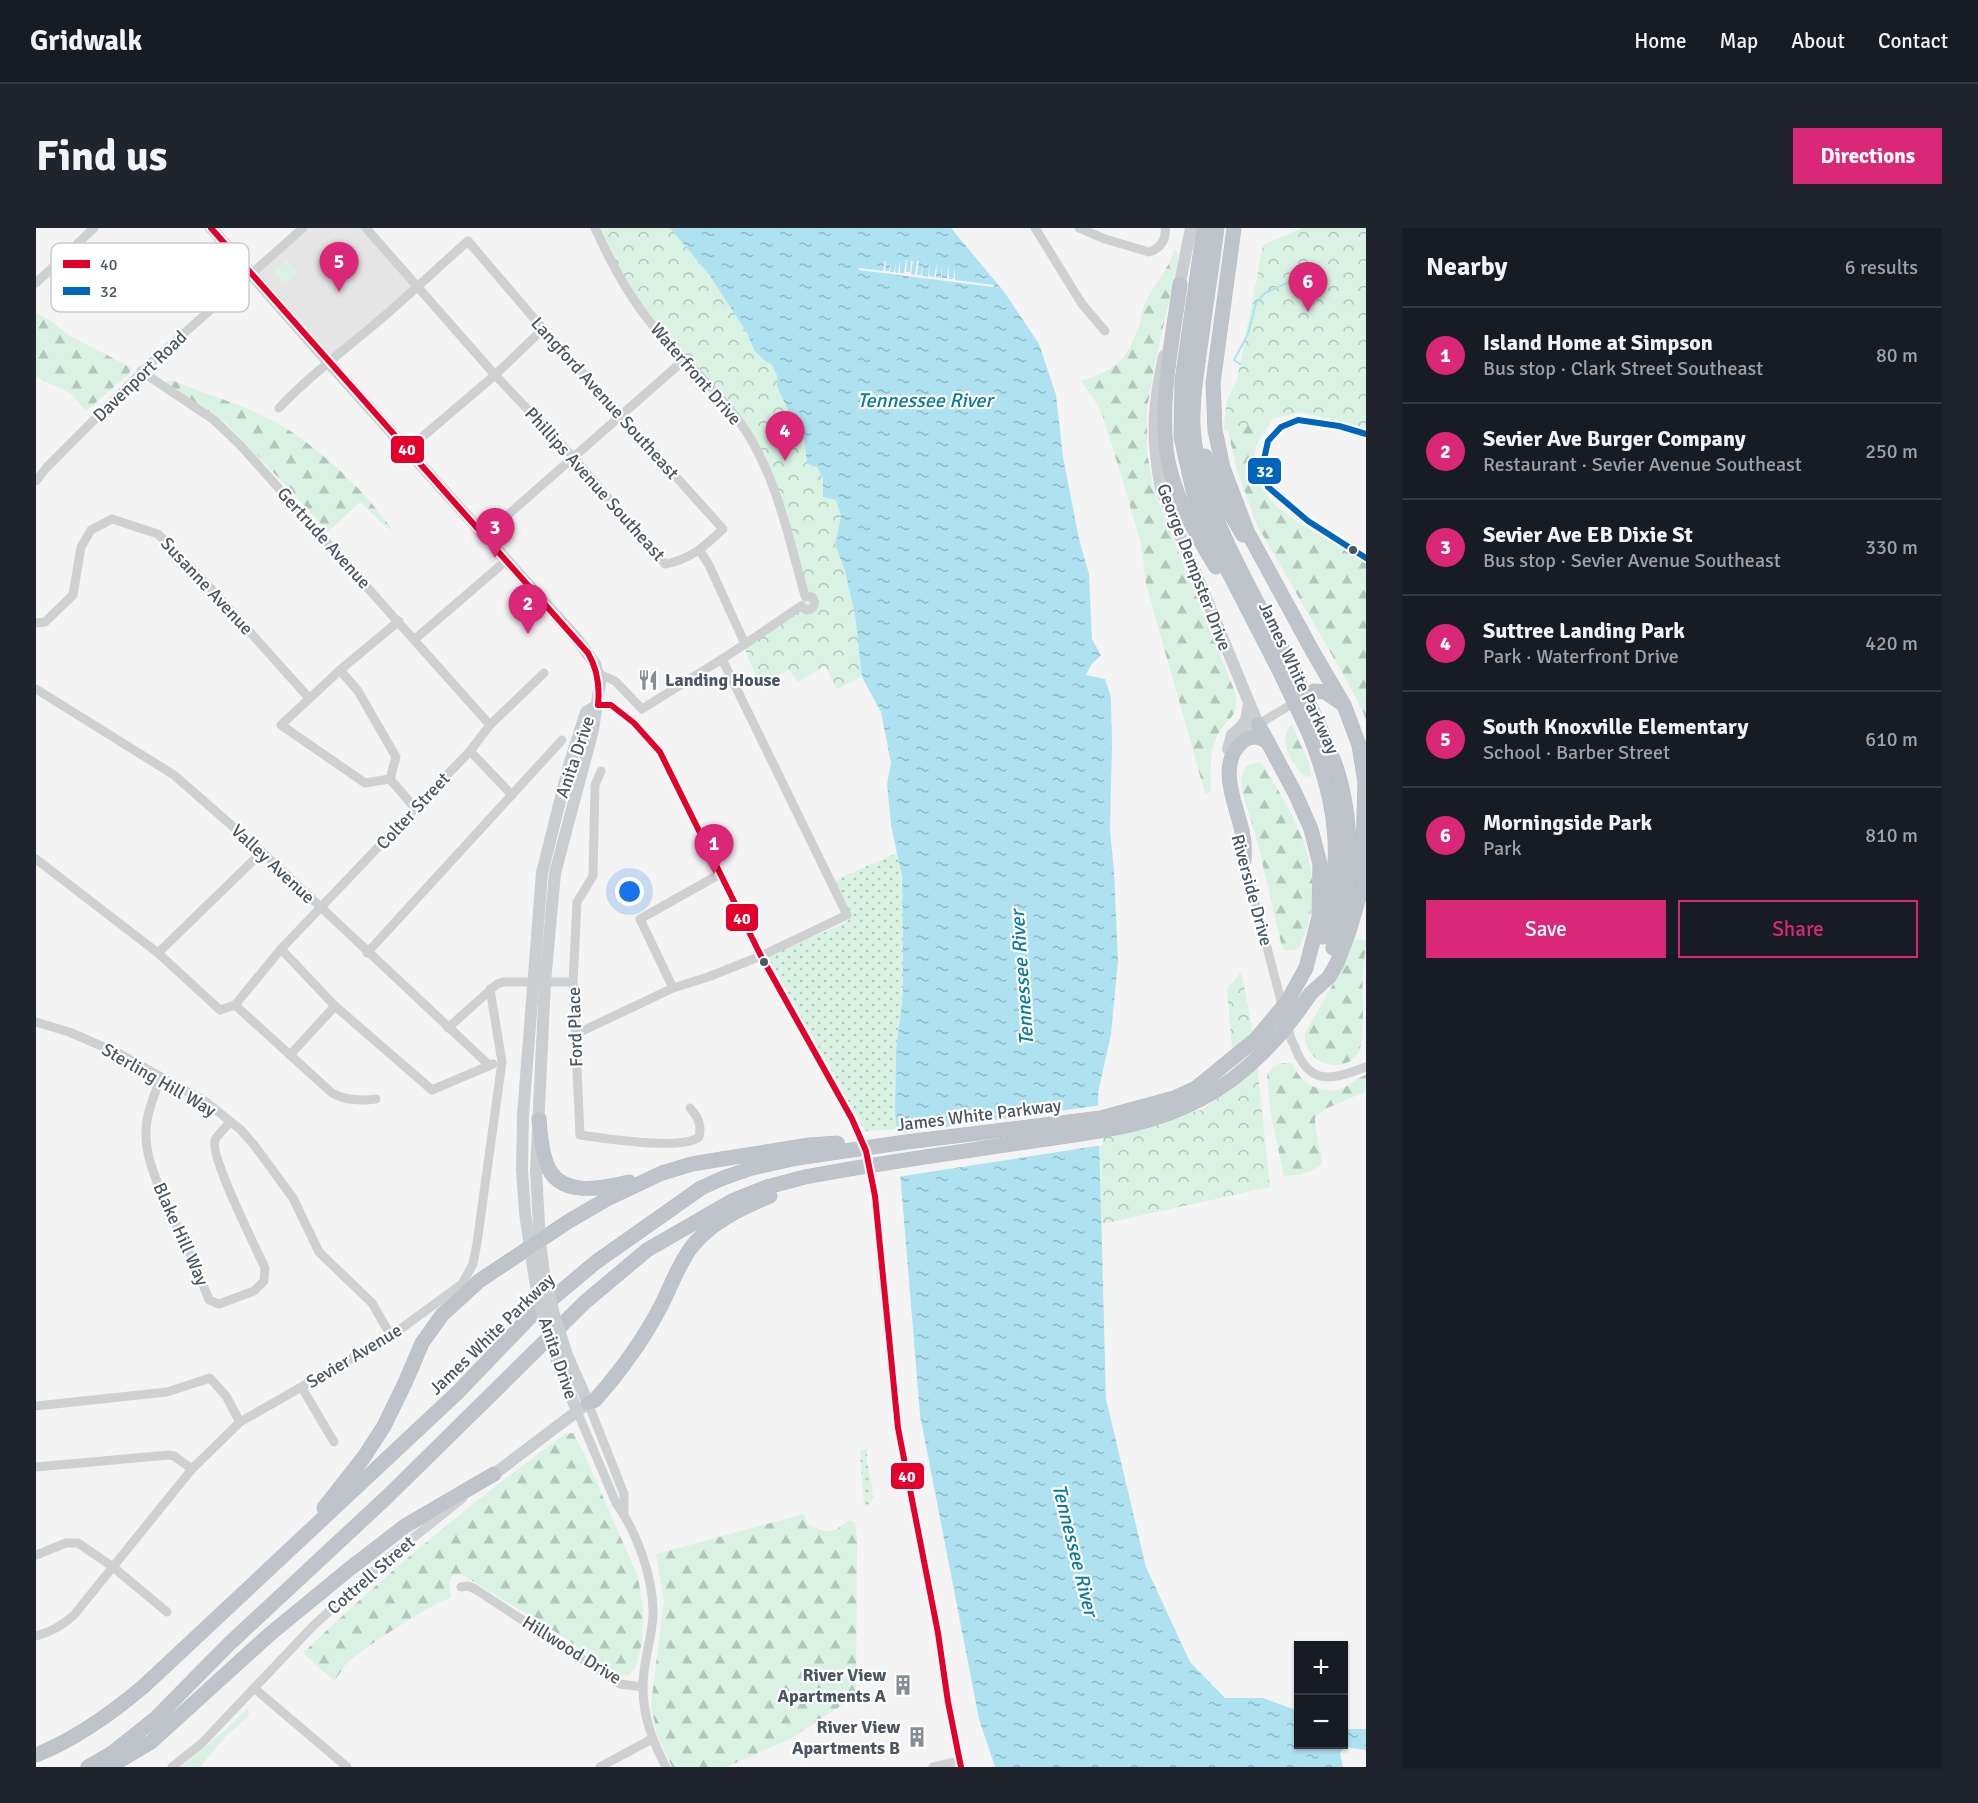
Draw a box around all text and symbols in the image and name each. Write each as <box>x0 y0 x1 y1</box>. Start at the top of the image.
text: Gridwalk <box>30 24 142 58</box>
text: Home <box>1634 28 1687 54</box>
text: Map <box>1720 28 1758 54</box>
text: About <box>1791 28 1845 54</box>
text: Contact <box>1878 28 1948 54</box>
button: Directions <box>1793 128 1942 184</box>
text: Find us <box>36 131 167 182</box>
pin: 5 <box>320 242 358 292</box>
legend <box>51 243 249 312</box>
text: Nearby <box>1426 251 1507 283</box>
text: 40 <box>100 255 117 275</box>
text: 6 results <box>1845 255 1918 280</box>
pin: 6 <box>1288 262 1328 312</box>
text: 32 <box>100 282 117 302</box>
street label: Langford Avenue Southeast <box>526 312 684 484</box>
street label: Waterfront Drive <box>646 318 746 430</box>
street label: Davenport Road <box>89 326 191 426</box>
text: Island Home at Simpson <box>1483 329 1713 356</box>
text: 1 <box>1440 343 1451 368</box>
text: 80 m <box>1876 343 1918 368</box>
text: Bus stop · Clark Street Southeast <box>1483 356 1763 381</box>
water label: Tennessee River <box>857 388 995 413</box>
street label: Phillips Avenue Southeast <box>520 403 670 565</box>
pin: 4 <box>766 412 804 461</box>
text: Sevier Ave Burger Company <box>1483 425 1746 452</box>
line badge: 40 <box>390 435 425 464</box>
text: 2 <box>1440 439 1451 464</box>
text: 250 m <box>1865 439 1918 464</box>
text: 40 <box>398 440 416 460</box>
text: Restaurant · Sevier Avenue Southeast <box>1483 452 1802 477</box>
line badge: 32 <box>1247 457 1282 485</box>
text: 32 <box>1256 462 1274 482</box>
street label: George Dempster Drive <box>1152 480 1236 654</box>
street label: Gertrude Avenue <box>273 483 375 593</box>
pin: 3 <box>476 508 514 558</box>
text: Sevier Ave EB Dixie St <box>1483 521 1693 548</box>
street label: Susanne Avenue <box>156 533 258 639</box>
text: 3 <box>1440 535 1451 560</box>
text: 330 m <box>1865 535 1918 560</box>
unlabelled marker <box>1347 544 1359 556</box>
text: Bus stop · Sevier Avenue Southeast <box>1483 548 1781 573</box>
pin: 2 <box>508 584 548 634</box>
street label: James White Parkway <box>1254 598 1344 758</box>
text: Suttree Landing Park <box>1483 617 1685 644</box>
text: 4 <box>1440 631 1451 656</box>
text: 420 m <box>1865 631 1918 656</box>
text: Park · Waterfront Drive <box>1483 644 1679 669</box>
restaurant icon: Landing House <box>636 668 660 692</box>
place label: Landing House <box>665 669 781 691</box>
street label: Anita Drive <box>551 713 599 801</box>
text: South Knoxville Elementary <box>1483 713 1748 740</box>
text: 5 <box>1440 727 1451 752</box>
text: 610 m <box>1865 727 1918 752</box>
text: School · Barber Street <box>1483 740 1670 765</box>
street label: Colter Street <box>372 768 454 854</box>
text: Morningside Park <box>1483 809 1652 836</box>
street label: Valley Avenue <box>227 820 319 908</box>
text: 6 <box>1440 823 1451 848</box>
text: 810 m <box>1865 823 1918 848</box>
pin: 1 <box>694 824 734 874</box>
street label: Riverside Drive <box>1227 832 1277 948</box>
text: Park <box>1483 836 1521 861</box>
your location <box>615 877 644 906</box>
button: Save <box>1426 900 1666 958</box>
button: Share <box>1678 900 1918 958</box>
line badge: 40 <box>725 903 759 932</box>
water label: Tennessee River <box>1005 907 1039 1046</box>
text: 40 <box>733 909 751 929</box>
unlabelled marker <box>758 956 770 968</box>
street label: Ford Place <box>563 987 587 1067</box>
street label: Sterling Hill Way <box>98 1038 221 1122</box>
street label: James White Parkway <box>895 1094 1063 1136</box>
street label: Blake Hill Way <box>149 1179 214 1289</box>
street label: James White Parkway <box>425 1268 560 1399</box>
street label: Anita Drive <box>534 1314 582 1402</box>
street label: Sevier Avenue <box>302 1319 406 1393</box>
line badge: 40 <box>890 1462 925 1490</box>
text: 40 <box>898 1467 916 1487</box>
water label: Tennessee River <box>1046 1481 1104 1621</box>
street label: Cottrell Street <box>323 1531 419 1619</box>
street label: Hillwood Drive <box>518 1611 626 1689</box>
map controls <box>1294 1641 1348 1749</box>
button: + <box>1294 1641 1348 1695</box>
place label: River View Apartments A <box>778 1664 887 1707</box>
building icon: River View Apartments A <box>891 1673 915 1697</box>
button: − <box>1294 1695 1348 1749</box>
place label: River View Apartments B <box>792 1716 900 1759</box>
building icon: River View Apartments B <box>905 1725 929 1749</box>

